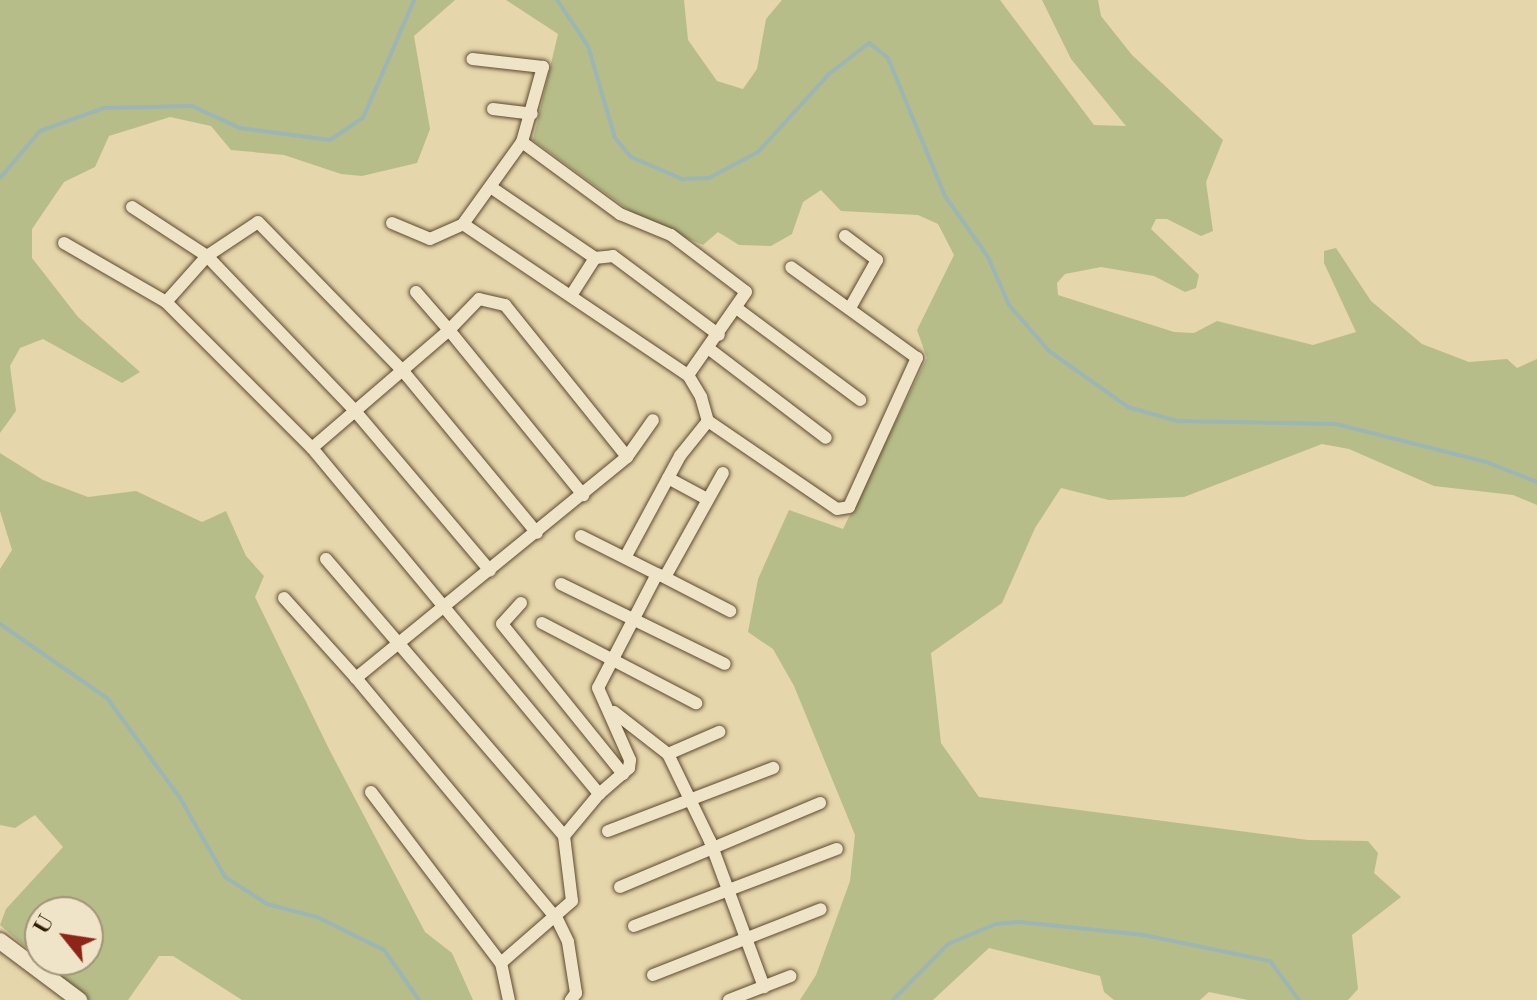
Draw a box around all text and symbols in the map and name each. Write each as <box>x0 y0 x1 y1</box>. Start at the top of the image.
north arrow <box>24 896 104 976</box>
text: U <box>29 911 60 939</box>

